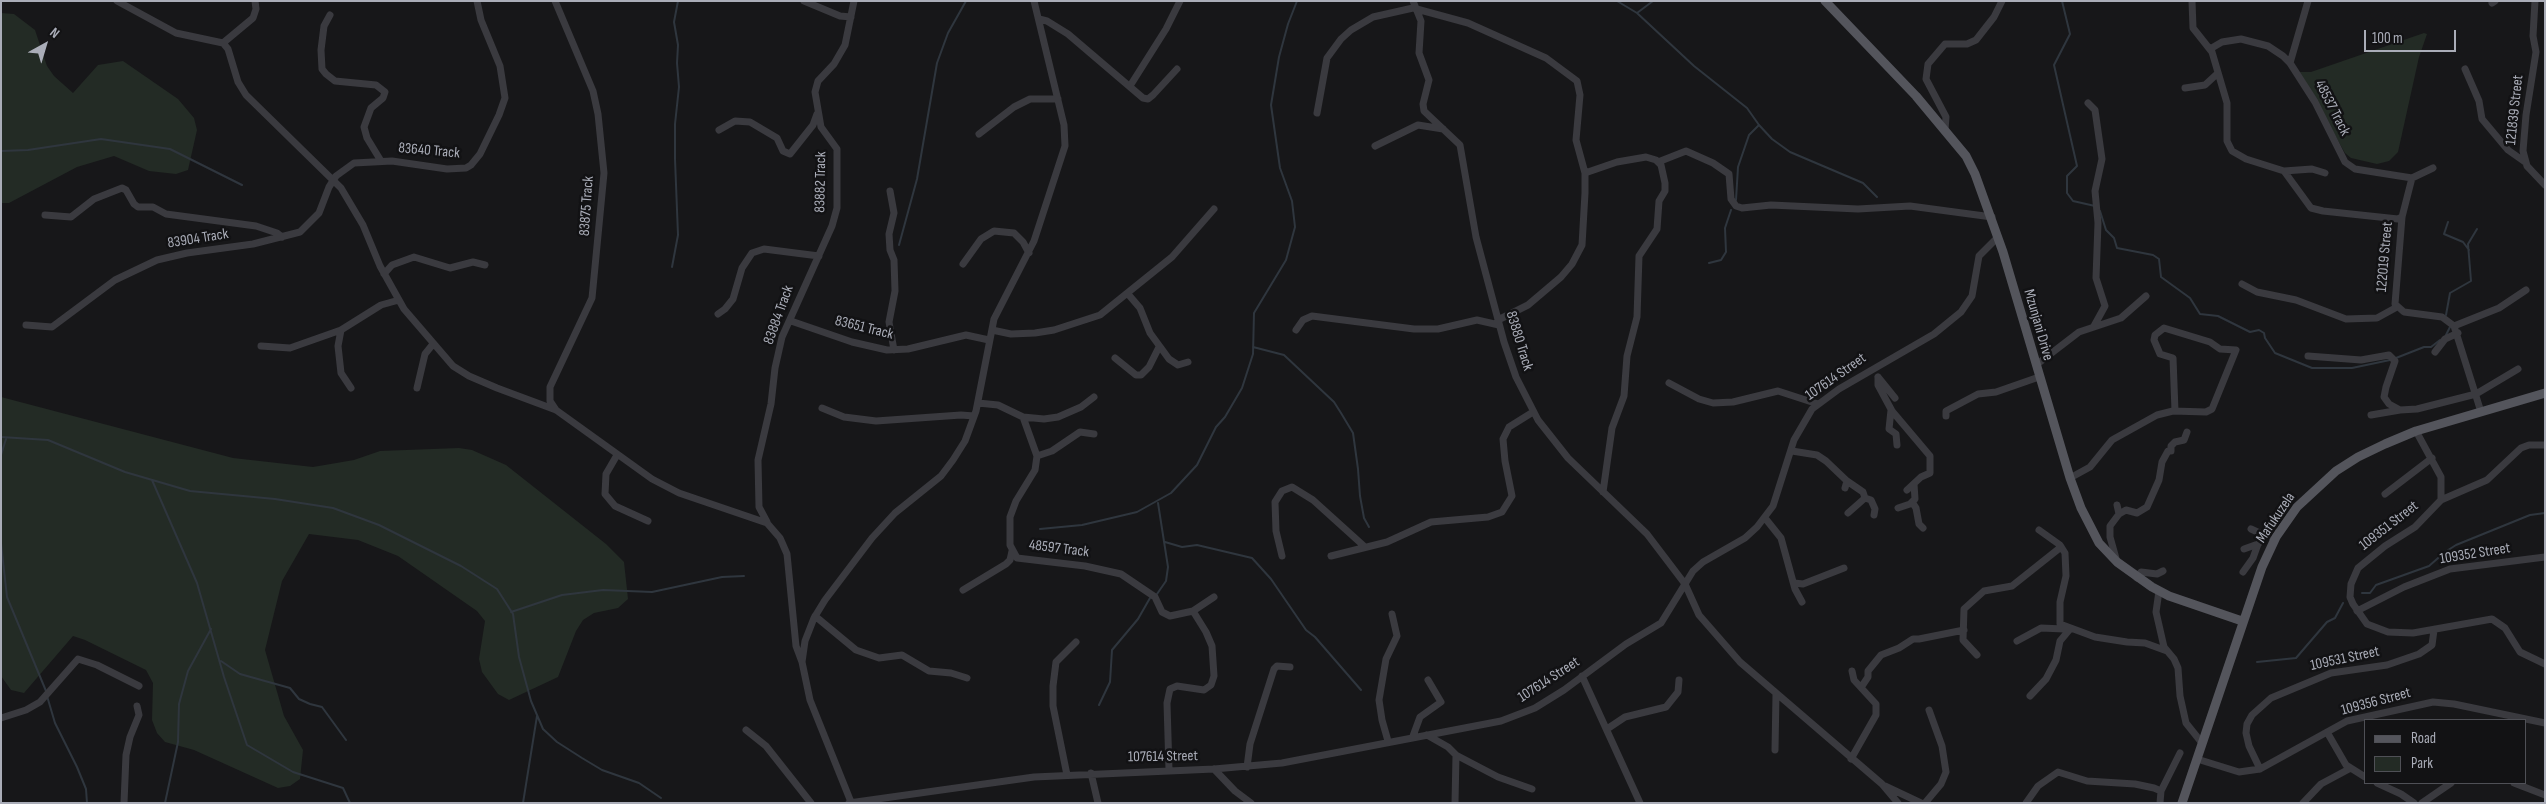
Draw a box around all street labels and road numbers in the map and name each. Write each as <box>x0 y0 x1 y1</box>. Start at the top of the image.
street label: 121839 Street <box>2502 74 2528 146</box>
street label: 48537 Track <box>2310 77 2354 139</box>
street label: 83640 Track <box>398 139 460 163</box>
street label: 83882 Track <box>811 151 831 213</box>
street label: 83875 Track <box>576 175 598 237</box>
street label: 122019 Street <box>2373 221 2397 293</box>
street label: 83904 Track <box>166 225 230 253</box>
street label: 83884 Track <box>760 283 798 347</box>
street label: Mzunjani Drive <box>2019 287 2057 363</box>
street label: 83880 Track <box>1501 309 1537 373</box>
street label: 83651 Track <box>833 312 895 344</box>
street label: 107614 Street <box>1802 350 1870 404</box>
street label: Mafukuzela <box>2253 489 2299 547</box>
street label: 109351 Street <box>2356 497 2422 555</box>
street label: 48597 Track <box>1028 536 1090 562</box>
street label: 109352 Street <box>2438 540 2512 568</box>
street label: 109531 Street <box>2309 643 2381 675</box>
street label: 107614 Street <box>1515 653 1583 707</box>
street label: 109356 Street <box>2339 684 2413 720</box>
street label: 107614 Street <box>1128 747 1198 767</box>

